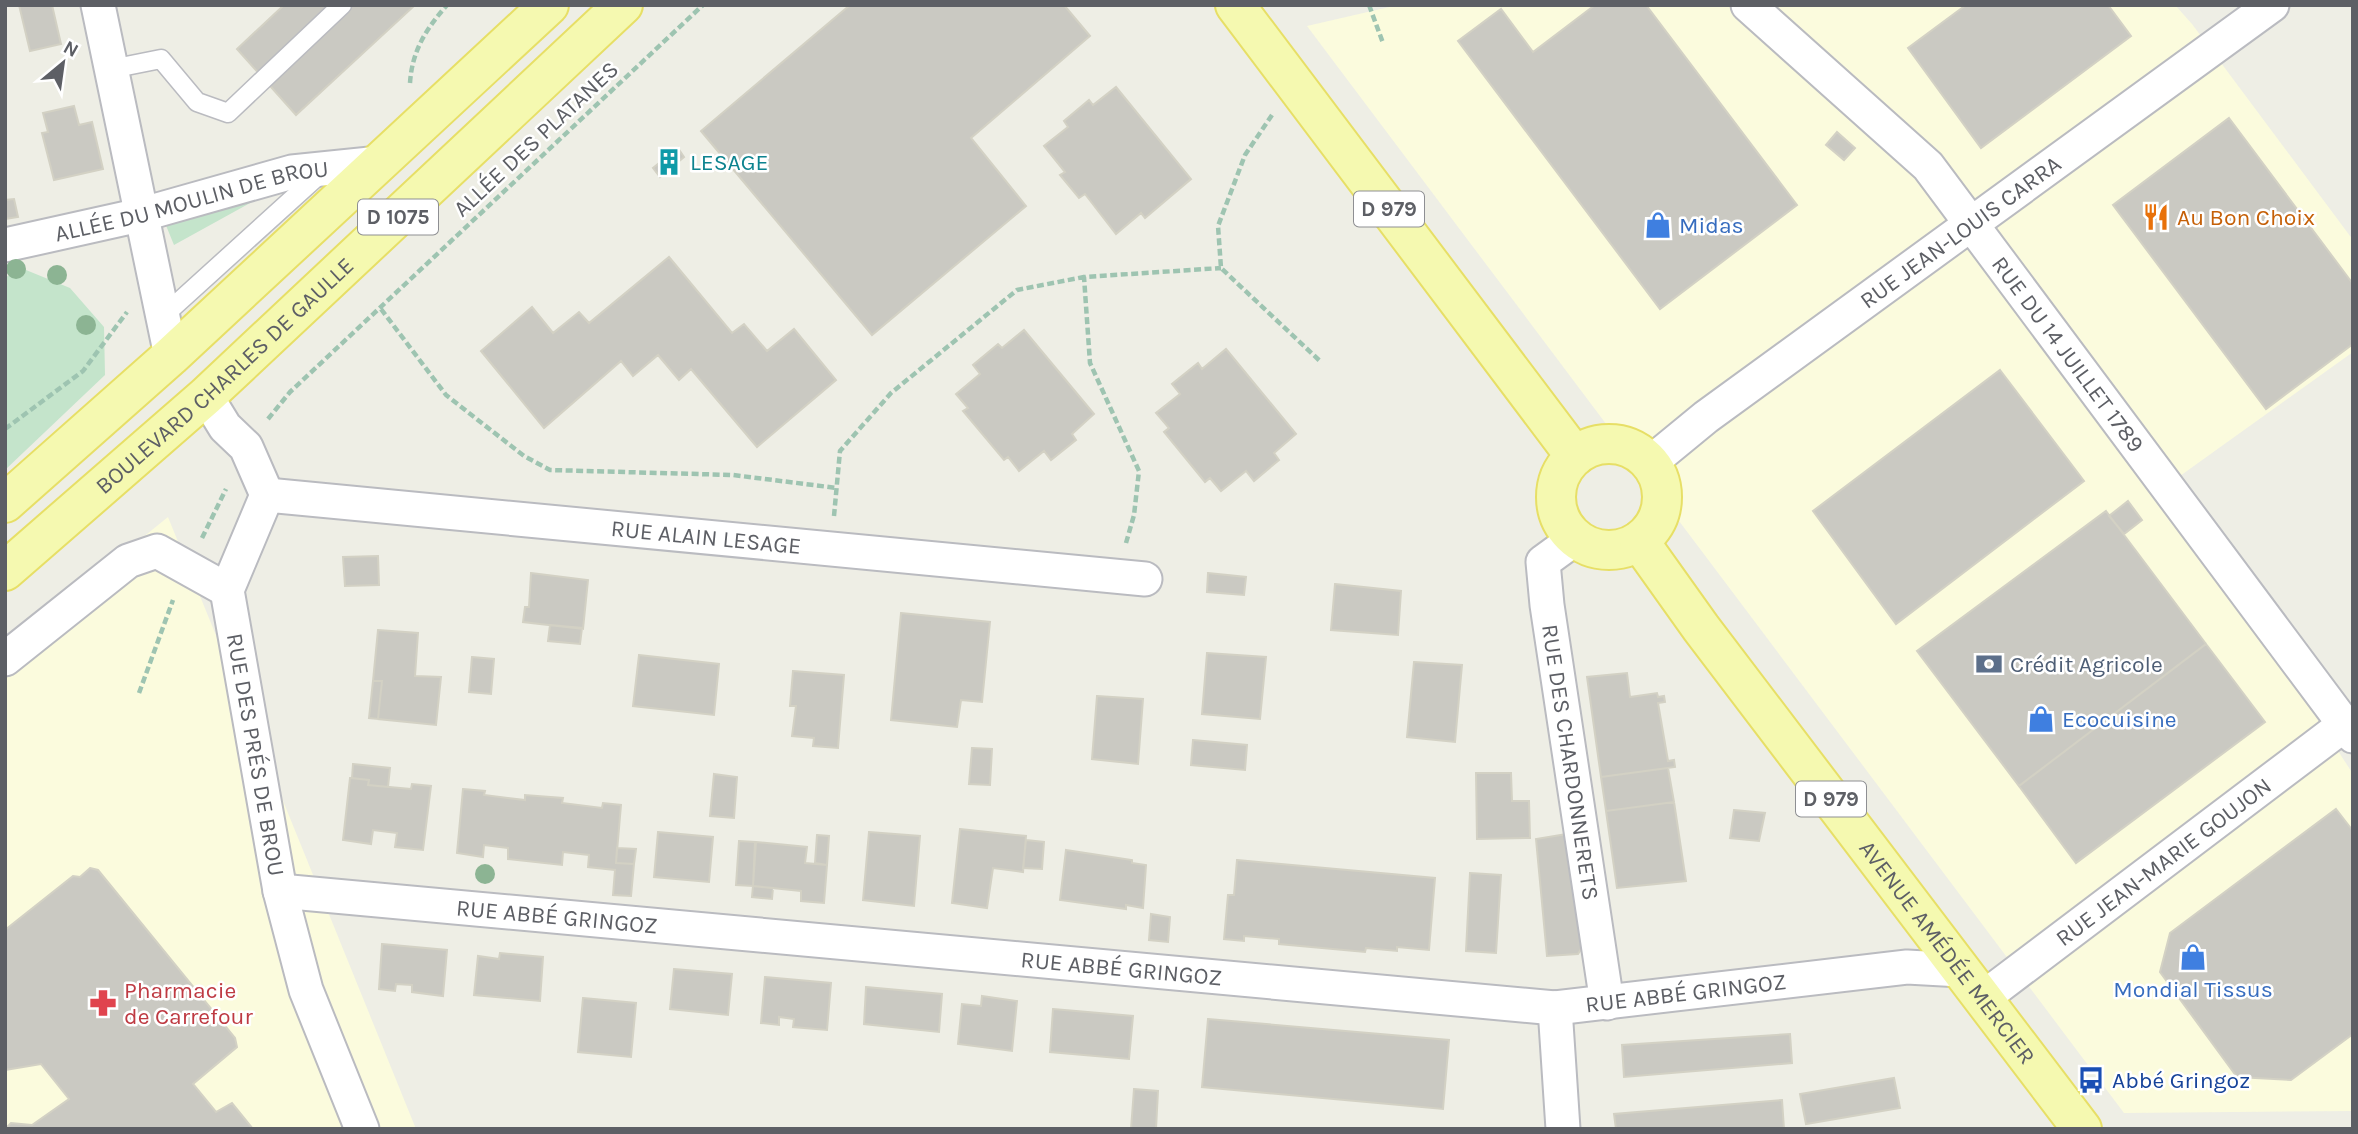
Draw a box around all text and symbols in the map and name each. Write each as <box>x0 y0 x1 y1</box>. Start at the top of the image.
north arrow <box>28 28 98 98</box>
text: N <box>59 36 82 62</box>
street label: ALLÉE DES PLATANES <box>448 56 624 222</box>
building icon: LESAGE <box>654 147 684 177</box>
place label: LESAGE <box>690 149 769 176</box>
street label: RUE JEAN-LOUIS CARRA <box>1855 150 2066 314</box>
street label: ALLÉE DU MOULIN DE BROU <box>52 155 330 247</box>
road number: D 979 <box>1354 192 1424 227</box>
road number: D 1075 <box>358 200 438 234</box>
restaurant icon: Au Bon Choix <box>2141 202 2171 232</box>
place label: Au Bon Choix <box>2177 204 2315 231</box>
shop icon: Midas <box>1643 210 1673 240</box>
place label: Midas <box>1679 212 1744 239</box>
street label: BOULEVARD CHARLES DE GAULLE <box>90 251 359 499</box>
street label: RUE DU 14 JUILLET 1789 <box>1986 251 2150 457</box>
street label: RUE ALAIN LESAGE <box>610 514 802 560</box>
street label: RUE DES CHARDONNERETS <box>1537 622 1605 902</box>
street label: RUE DES PRÉS DE BROU <box>221 631 291 878</box>
bank icon: Crédit Agricole <box>1974 649 2004 679</box>
place label: Crédit Agricole <box>2010 651 2163 678</box>
shop icon: Ecocuisine <box>2026 704 2056 734</box>
place label: Ecocuisine <box>2062 706 2177 733</box>
street label: RUE JEAN-MARIE GOUJON <box>2050 772 2276 952</box>
road number: D 979 <box>1796 782 1866 816</box>
street label: AVENUE AMÉDÉE MERCIER <box>1854 835 2041 1069</box>
street label: RUE ABBÉ GRINGOZ <box>455 894 659 939</box>
shop icon: Mondial Tissus <box>2178 942 2208 972</box>
street label: RUE ABBÉ GRINGOZ <box>1020 946 1223 991</box>
street label: RUE ABBÉ GRINGOZ <box>1584 968 1788 1018</box>
place label: Mondial Tissus <box>2113 976 2273 1003</box>
place label: Pharmacie de Carrefour <box>124 977 253 1030</box>
pharmacy icon: Pharmacie de Carrefour <box>88 988 118 1018</box>
bus stop icon: Abbé Gringoz <box>2076 1065 2106 1095</box>
place label: Abbé Gringoz <box>2112 1067 2250 1094</box>

